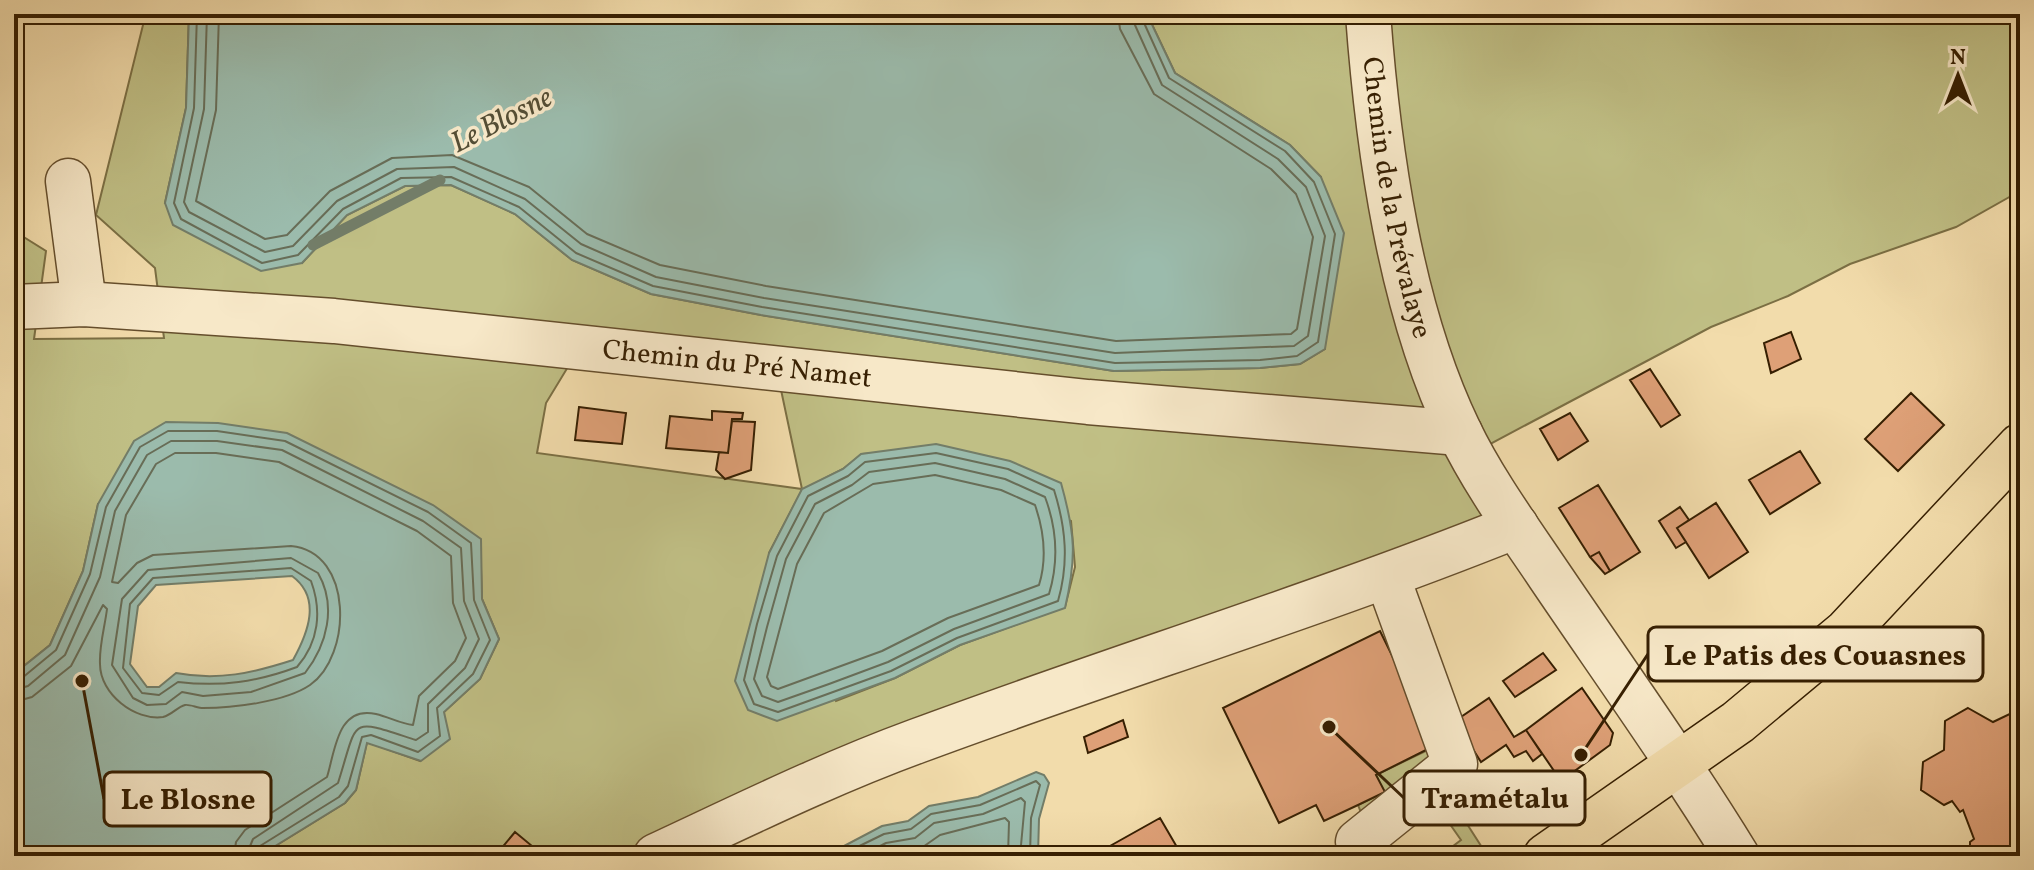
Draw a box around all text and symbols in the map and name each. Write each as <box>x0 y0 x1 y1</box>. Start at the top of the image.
north arrow <box>1918 36 1998 116</box>
text: N <box>1950 43 1966 74</box>
street label: Chemin de la Prévalaye <box>1352 55 1441 343</box>
water label: Le Blosne <box>444 77 560 165</box>
street label: Chemin du Pré Namet <box>600 330 874 398</box>
callout: Le Patis des Couasnes <box>1648 627 1983 681</box>
text: Le Patis des Couasnes <box>1664 636 1966 678</box>
callout: Tramétalu <box>1404 771 1585 825</box>
callout: Le Blosne <box>104 772 271 826</box>
text: Tramétalu <box>1421 779 1569 821</box>
text: Le Blosne <box>120 780 256 822</box>

